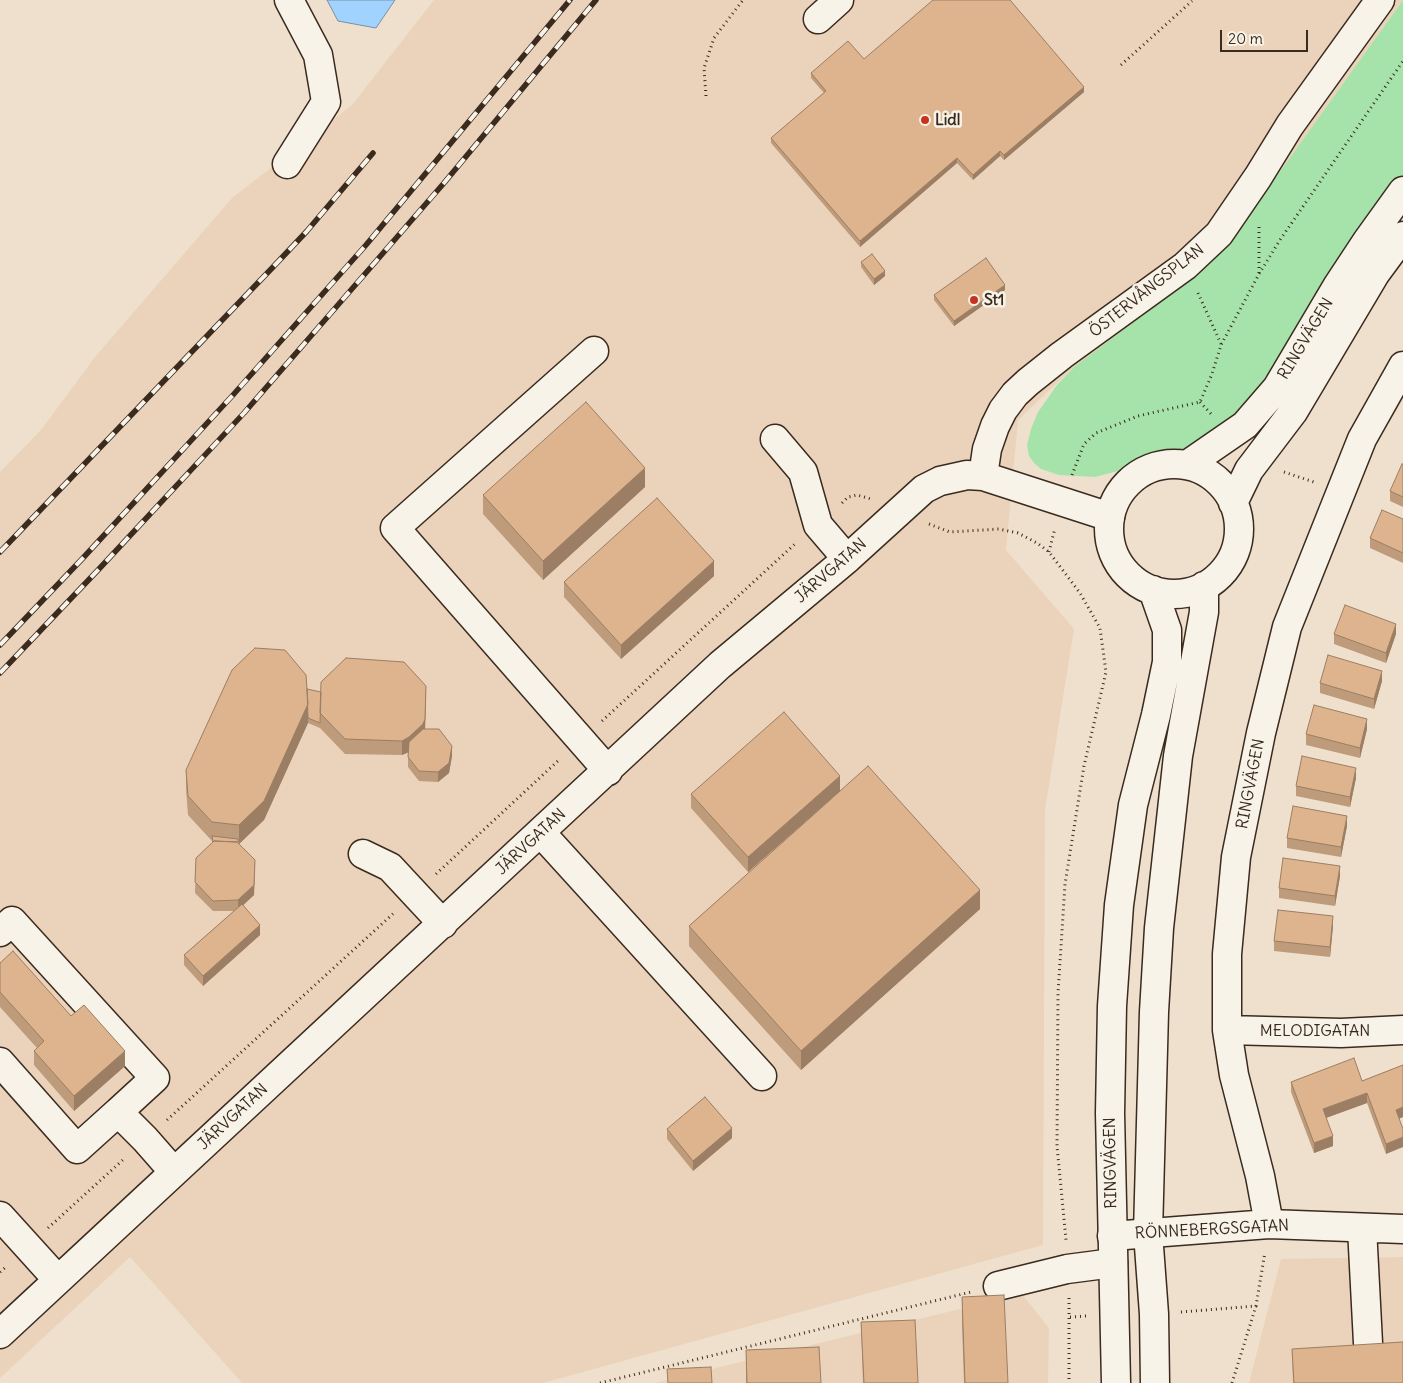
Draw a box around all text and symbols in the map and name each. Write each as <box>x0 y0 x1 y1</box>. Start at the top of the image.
scale bar <box>1223 20 1310 52</box>
text: 20 m <box>1228 29 1263 48</box>
place label: Lidl <box>935 110 960 130</box>
marker: Lidl <box>919 114 931 126</box>
street label: ÖSTERVÅNGSPLAN <box>1086 240 1208 342</box>
place label: St1 <box>984 290 1004 310</box>
marker: St1 <box>968 294 980 306</box>
street label: RINGVÄGEN <box>1274 295 1338 383</box>
street label: JÄRVGATAN <box>791 535 871 607</box>
street label: RINGVÄGEN <box>1233 737 1269 831</box>
street label: JÄRVGATAN <box>492 805 570 879</box>
street label: MELODIGATAN <box>1260 1021 1370 1041</box>
street label: JÄRVGATAN <box>194 1080 272 1154</box>
street label: RINGVÄGEN <box>1101 1117 1121 1209</box>
street label: RÖNNEBERGSGATAN <box>1134 1216 1290 1244</box>

